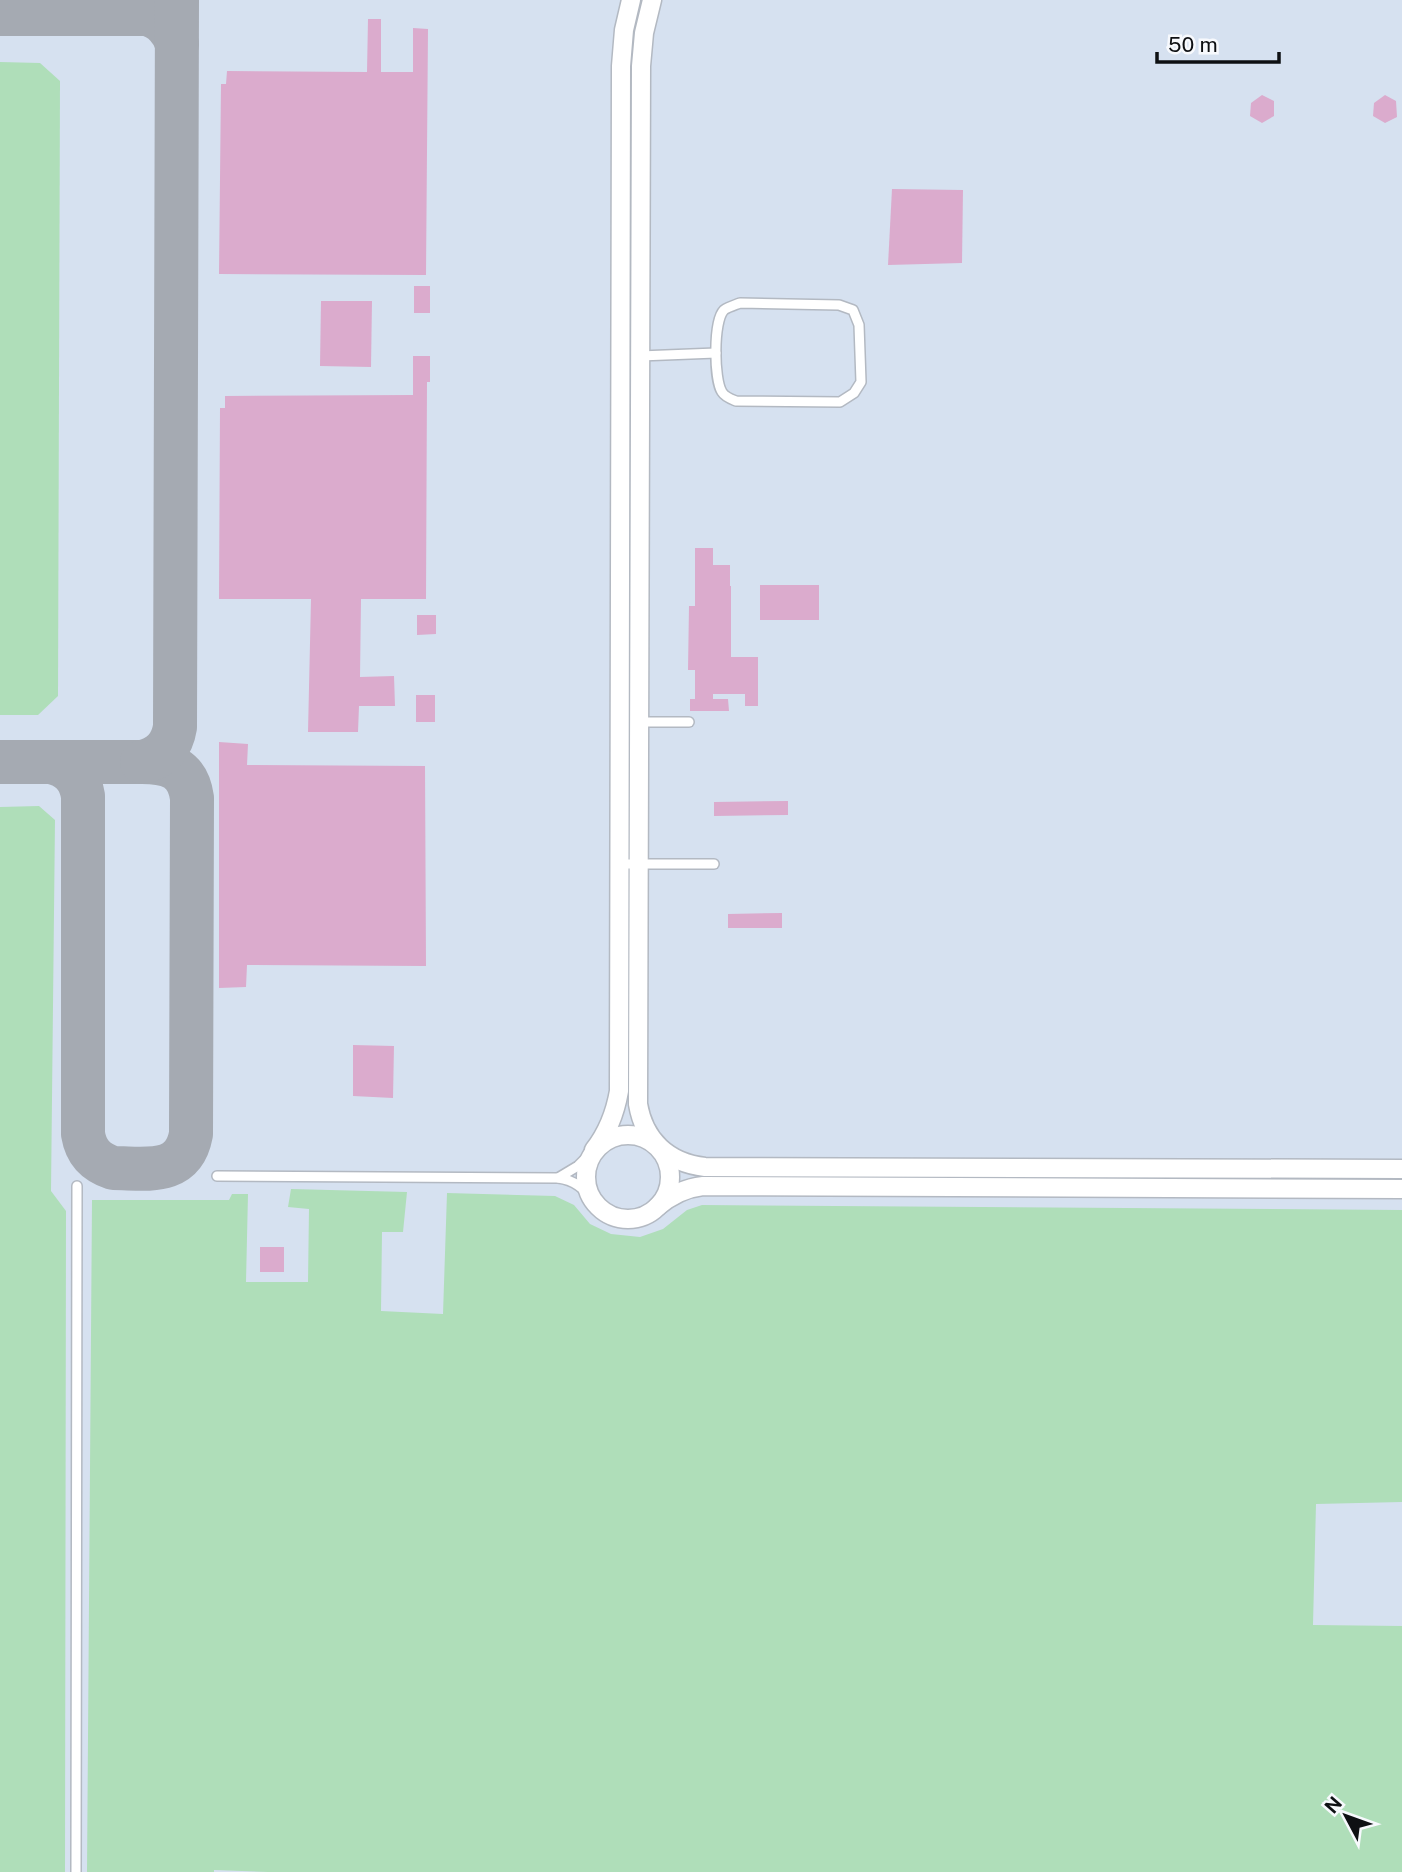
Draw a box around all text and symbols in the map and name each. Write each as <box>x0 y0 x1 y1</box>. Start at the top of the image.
scale bar <box>1157 21 1280 65</box>
text: 50 m <box>1168 32 1218 57</box>
north arrow <box>1311 1781 1381 1851</box>
text: N <box>1320 1792 1346 1818</box>

